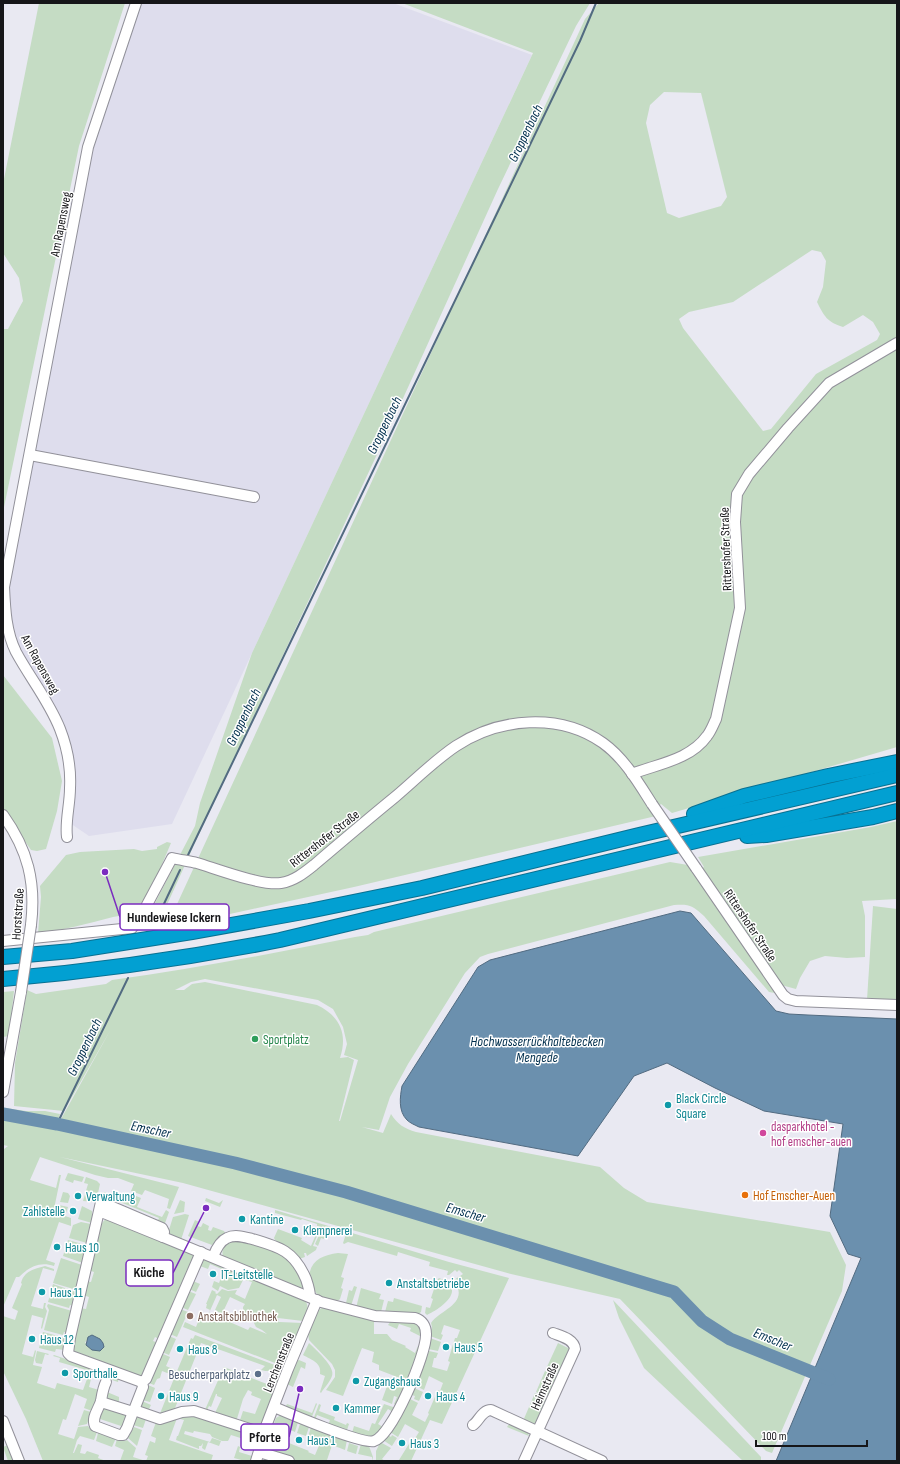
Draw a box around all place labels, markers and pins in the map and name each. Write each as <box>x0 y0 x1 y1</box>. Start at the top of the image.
callout: Hundewiese Ickern <box>120 904 229 930</box>
place label: Sportplatz <box>263 1032 309 1048</box>
marker: Sportplatz <box>250 1034 260 1044</box>
place label: Black Circle Square <box>676 1091 727 1122</box>
marker: Black Circle Square <box>663 1100 673 1110</box>
place label: dasparkhotel - hof emscher-auen <box>771 1119 852 1150</box>
marker: dasparkhotel - hof emscher-auen <box>758 1128 768 1138</box>
place label: Hof Emscher-Auen <box>753 1188 835 1204</box>
place label: Verwaltung <box>86 1189 135 1205</box>
marker: Hof Emscher-Auen <box>740 1190 750 1200</box>
marker: Verwaltung <box>73 1191 83 1201</box>
place label: Zahlstelle <box>23 1204 65 1220</box>
marker: Zahlstelle <box>68 1206 78 1216</box>
place label: Kantine <box>250 1212 284 1228</box>
marker: Kantine <box>237 1214 247 1224</box>
place label: Klempnerei <box>303 1223 352 1239</box>
marker: Klempnerei <box>290 1225 300 1235</box>
place label: Haus 10 <box>65 1240 99 1256</box>
marker: Haus 10 <box>52 1242 62 1252</box>
callout: Küche <box>126 1260 173 1286</box>
place label: IT-Leitstelle <box>221 1267 273 1283</box>
marker: IT-Leitstelle <box>208 1269 218 1279</box>
place label: Anstaltsbetriebe <box>396 1276 469 1292</box>
marker: Anstaltsbetriebe <box>384 1278 394 1288</box>
place label: Haus 11 <box>50 1285 83 1301</box>
marker: Haus 11 <box>37 1287 47 1297</box>
place label: Anstaltsbibliothek <box>197 1309 277 1325</box>
marker: Anstaltsbibliothek <box>185 1311 195 1321</box>
place label: Haus 12 <box>40 1332 74 1348</box>
marker: Haus 12 <box>27 1334 37 1344</box>
place label: Haus 5 <box>454 1340 483 1356</box>
place label: Haus 8 <box>188 1342 218 1358</box>
marker: Haus 5 <box>441 1342 451 1352</box>
marker: Haus 8 <box>175 1344 185 1354</box>
place label: Sporthalle <box>73 1366 118 1382</box>
place label: Besucherparkplatz <box>169 1367 250 1383</box>
marker: Sporthalle <box>60 1368 70 1378</box>
marker: Besucherparkplatz <box>253 1369 263 1379</box>
place label: Zugangshaus <box>364 1374 421 1390</box>
marker: Zugangshaus <box>351 1376 361 1386</box>
place label: Haus 9 <box>169 1389 199 1405</box>
place label: Haus 4 <box>436 1389 466 1405</box>
marker: Haus 9 <box>156 1391 166 1401</box>
marker: Haus 4 <box>423 1391 433 1401</box>
place label: Kammer <box>344 1401 381 1417</box>
marker: Kammer <box>331 1403 341 1413</box>
callout: Pforte <box>241 1424 289 1450</box>
place label: Haus 1 <box>307 1433 336 1449</box>
marker: Haus 1 <box>294 1435 304 1445</box>
place label: Haus 3 <box>410 1436 439 1452</box>
marker: Haus 3 <box>397 1438 407 1448</box>

